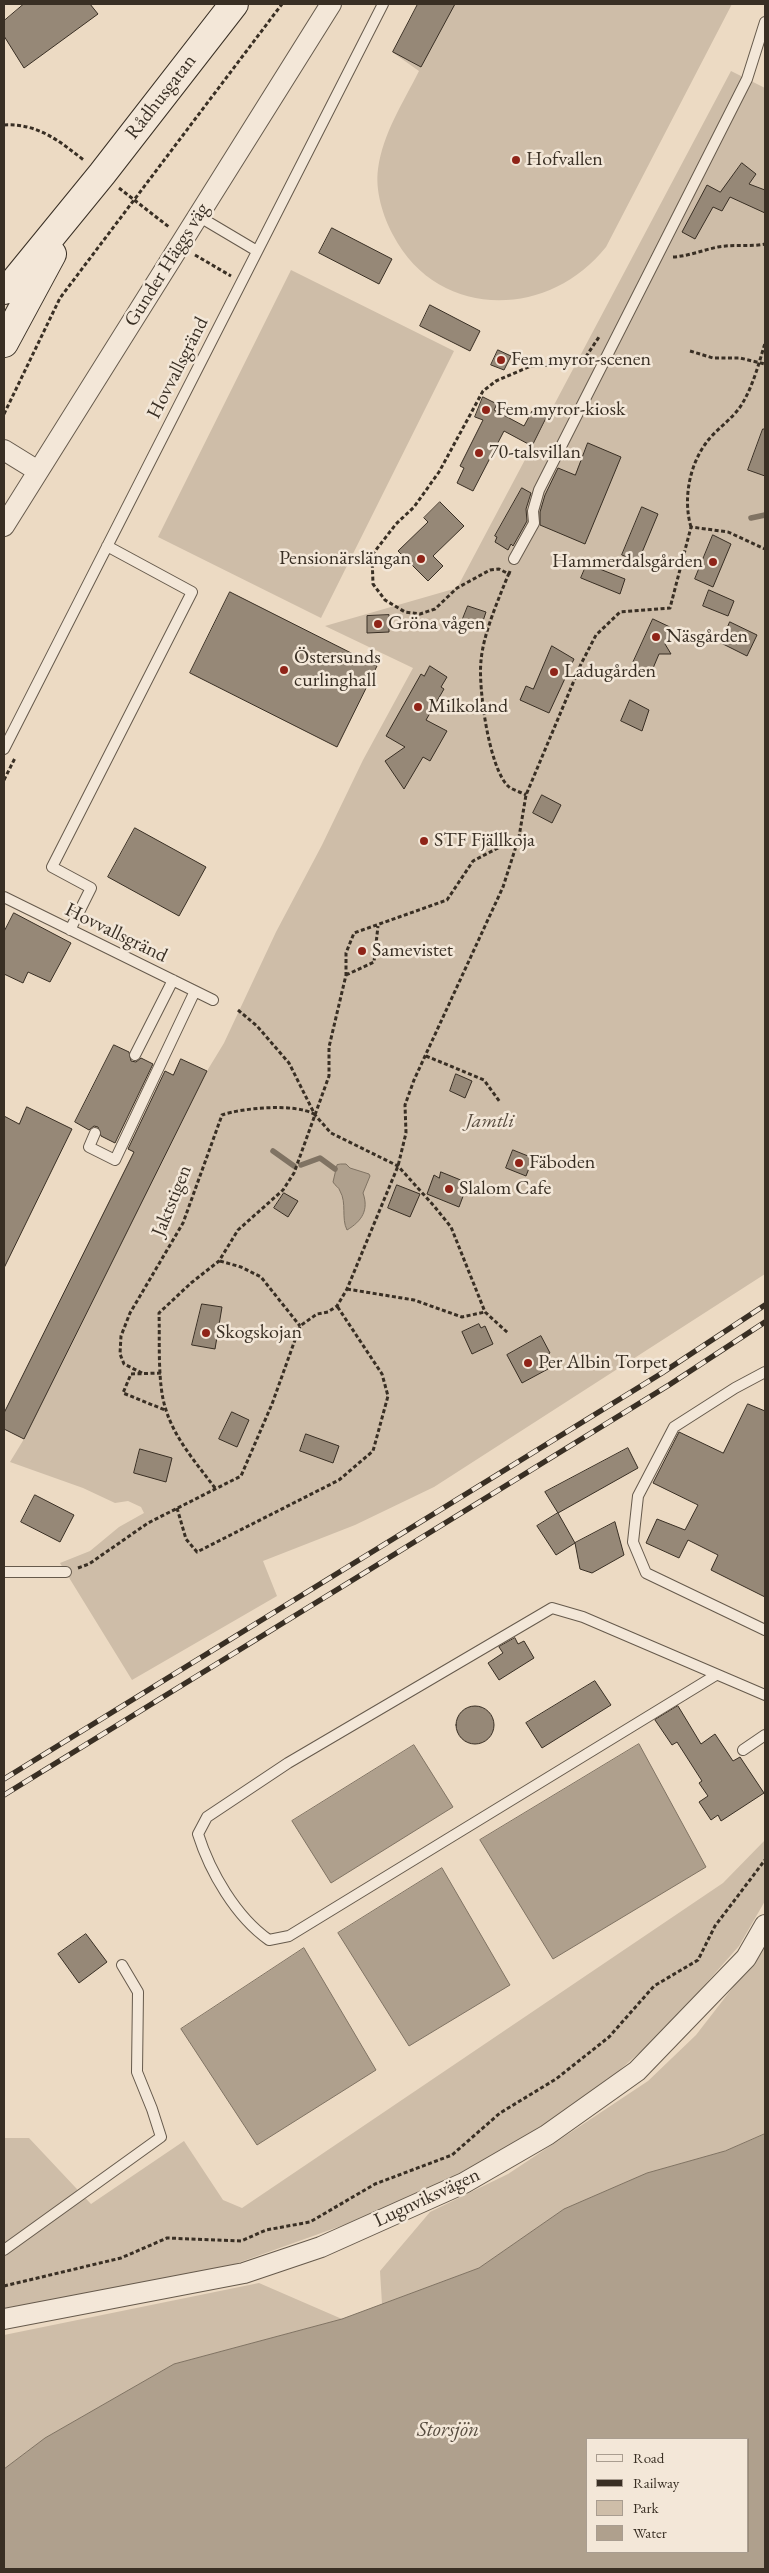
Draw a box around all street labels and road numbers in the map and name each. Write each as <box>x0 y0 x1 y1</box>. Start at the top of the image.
street label: Rådhusgatan <box>120 50 202 144</box>
street label: Gunder Häggs väg <box>119 199 215 331</box>
street label: Hovvallsgränd <box>142 313 214 423</box>
street label: Hovvallsgränd <box>61 898 171 968</box>
street label: Jaktstigen <box>147 1162 197 1240</box>
street label: Lugnviksvägen <box>370 2163 484 2233</box>

